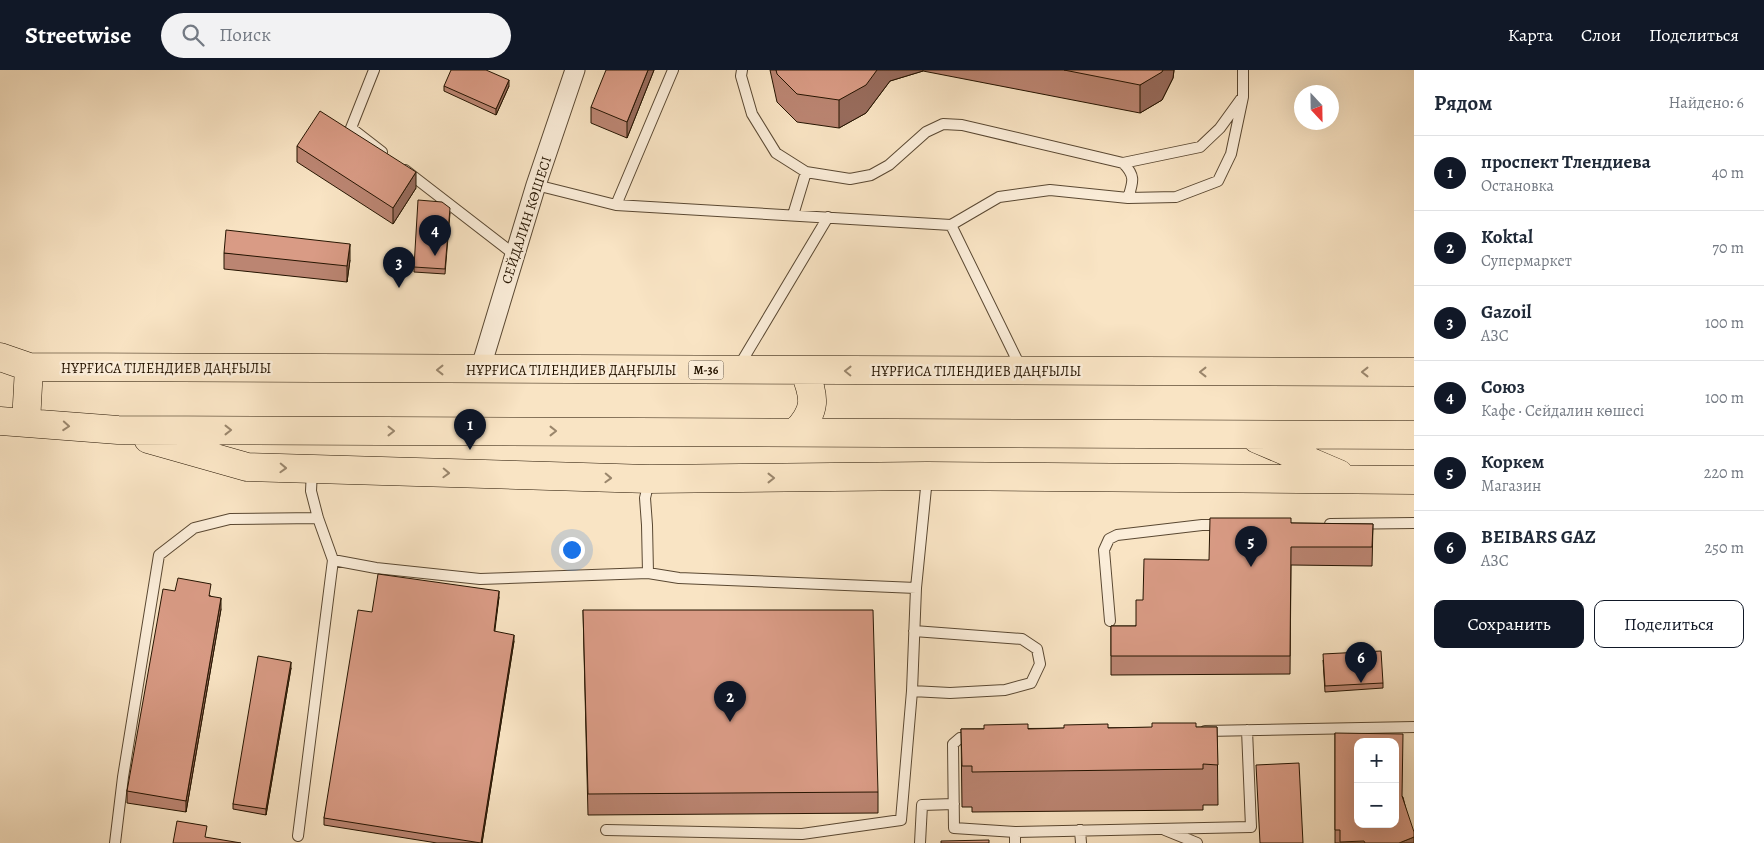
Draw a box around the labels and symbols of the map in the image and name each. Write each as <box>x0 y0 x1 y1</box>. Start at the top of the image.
north arrow <box>1294 85 1339 130</box>
street label: СЕЙДАЛИН КӨШЕСІ <box>497 154 556 286</box>
pin: 4 <box>419 215 451 256</box>
pin: 3 <box>383 247 415 288</box>
street label: НҰРҒИСА ТІЛЕНДИЕВ ДАҢҒЫЛЫ <box>61 359 271 378</box>
road number: M-36 <box>688 360 724 380</box>
street label: НҰРҒИСА ТІЛЕНДИЕВ ДАҢҒЫЛЫ <box>466 361 676 380</box>
street label: НҰРҒИСА ТІЛЕНДИЕВ ДАҢҒЫЛЫ <box>871 362 1081 381</box>
one-way arrow <box>436 365 444 375</box>
one-way arrow <box>844 366 852 376</box>
one-way arrow <box>1199 367 1206 377</box>
one-way arrow <box>1361 367 1369 377</box>
pin: 1 <box>454 409 486 450</box>
one-way arrow <box>62 420 70 431</box>
one-way arrow <box>225 425 233 435</box>
one-way arrow <box>388 426 395 436</box>
one-way arrow <box>550 426 558 436</box>
one-way arrow <box>280 463 288 474</box>
one-way arrow <box>442 468 450 478</box>
one-way arrow <box>604 473 612 483</box>
one-way arrow <box>767 473 775 483</box>
pin: 5 <box>1235 526 1267 567</box>
your location <box>559 537 585 563</box>
pin: 6 <box>1345 642 1377 683</box>
pin: 2 <box>714 681 746 722</box>

